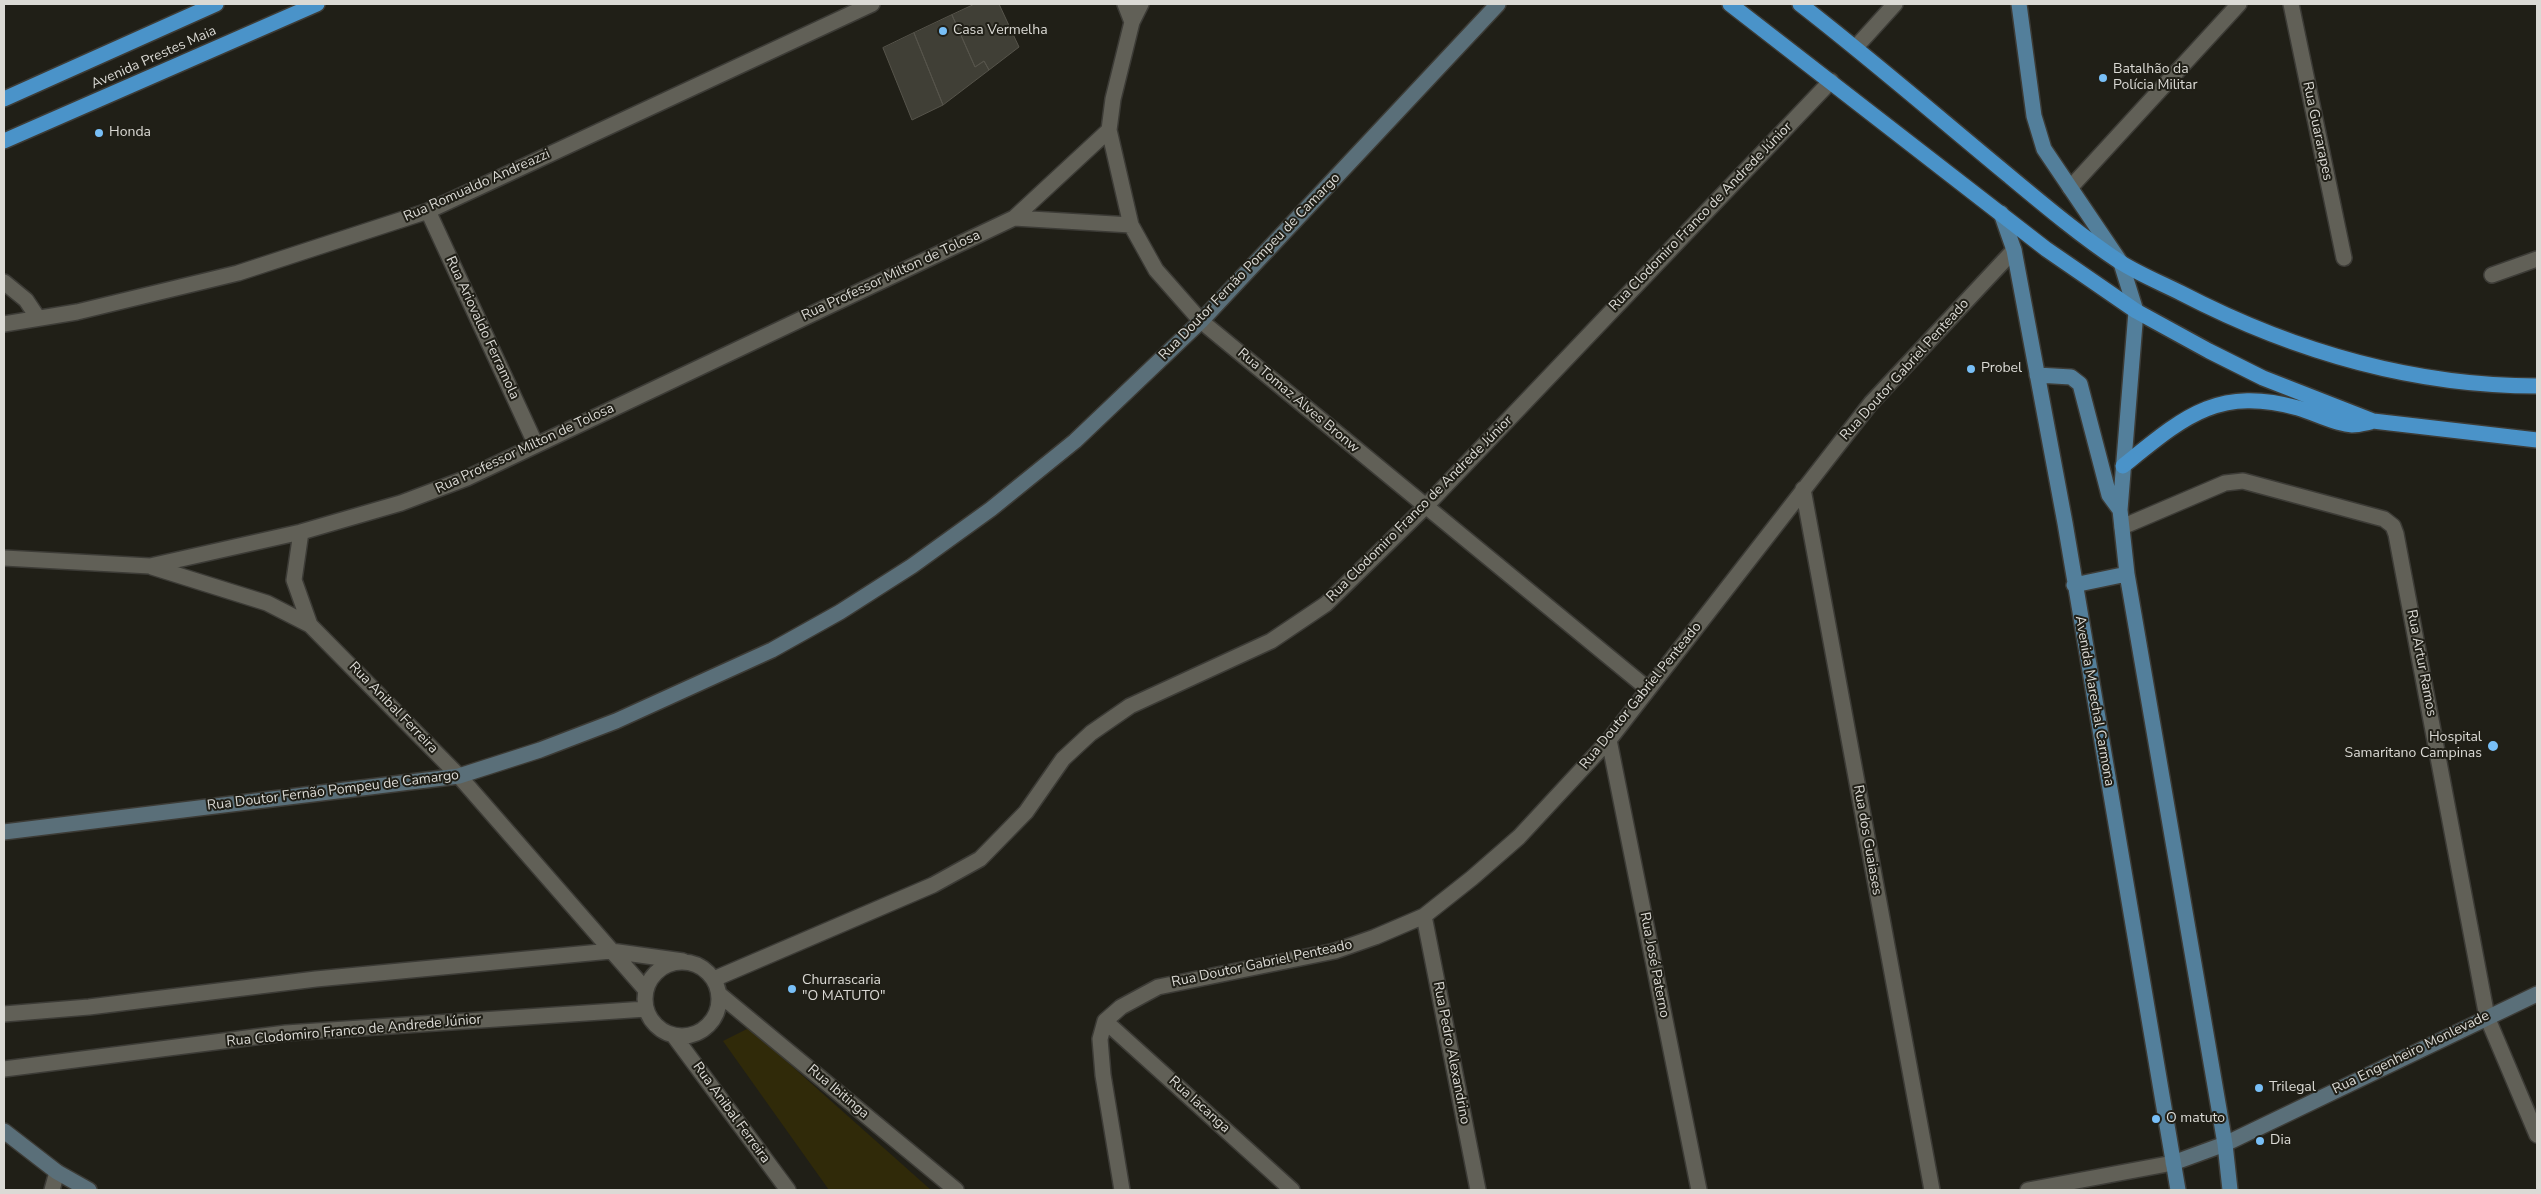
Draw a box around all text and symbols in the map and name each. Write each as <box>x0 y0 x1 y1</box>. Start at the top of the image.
street label: Avenida Prestes Maia <box>89 23 219 93</box>
place label: Casa Vermelha <box>953 23 1048 39</box>
marker: Casa Vermelha <box>937 25 949 37</box>
place label: Batalhão da Polícia Militar <box>2113 62 2197 94</box>
marker: Batalhão da Polícia Militar <box>2097 72 2109 84</box>
street label: Rua Guararapes <box>2298 80 2336 182</box>
street label: Rua Clodomiro Franco de Andrede Júnior <box>1606 119 1796 315</box>
place label: Honda <box>109 125 151 141</box>
marker: Honda <box>93 127 105 139</box>
street label: Rua Romualdo Andreazzi <box>401 146 553 226</box>
street label: Rua Doutor Fernão Pompeu de Camargo <box>1156 170 1344 364</box>
street label: Rua Professor Milton de Tolosa <box>799 227 983 325</box>
street label: Rua Ariovaldo Ferramola <box>441 254 523 402</box>
street label: Rua Doutor Gabriel Penteado <box>1837 296 1973 444</box>
street label: Rua Tomaz Alves Bronw <box>1234 345 1362 457</box>
place label: Probel <box>1981 361 2022 377</box>
marker: Probel <box>1965 363 1977 375</box>
street label: Rua Professor Milton de Tolosa <box>433 400 617 498</box>
street label: Rua Clodomiro Franco de Andrede Júnior <box>1324 413 1516 605</box>
street label: Rua Artur Ramos <box>2402 608 2440 718</box>
street label: Avenida Marechal Carmona <box>2071 614 2117 788</box>
street label: Rua Doutor Gabriel Penteado <box>1576 619 1706 773</box>
street label: Rua Anibal Ferreira <box>345 659 441 757</box>
place label: Hospital Samaritano Campinas <box>2345 730 2482 762</box>
marker: Hospital Samaritano Campinas <box>2486 739 2500 753</box>
street label: Rua Doutor Fernão Pompeu de Camargo <box>206 767 460 815</box>
street label: Rua dos Guaiases <box>1849 784 1885 896</box>
street label: Rua José Paterno <box>1636 911 1672 1019</box>
street label: Rua Doutor Gabriel Penteado <box>1170 937 1354 991</box>
place label: Churrascaria "O MATUTO" <box>802 973 886 1006</box>
street label: Rua Pedro Alexandrino <box>1429 980 1473 1126</box>
marker: Churrascaria "O MATUTO" <box>786 983 798 995</box>
street label: Rua Engenheiro Monlevade <box>2330 1008 2492 1098</box>
street label: Rua Clodomiro Franco de Andrede Júnior <box>226 1011 482 1051</box>
street label: Rua Anibal Ferreira <box>689 1059 773 1167</box>
street label: Rua Ibitinga <box>804 1061 872 1123</box>
street label: Rua Iacanga <box>1165 1073 1233 1137</box>
place label: Trilegal <box>2269 1080 2316 1096</box>
marker: Trilegal <box>2253 1082 2265 1094</box>
place label: O matuto <box>2166 1111 2225 1127</box>
marker: O matuto <box>2150 1113 2162 1125</box>
place label: Dia <box>2270 1133 2291 1149</box>
marker: Dia <box>2254 1135 2266 1147</box>

